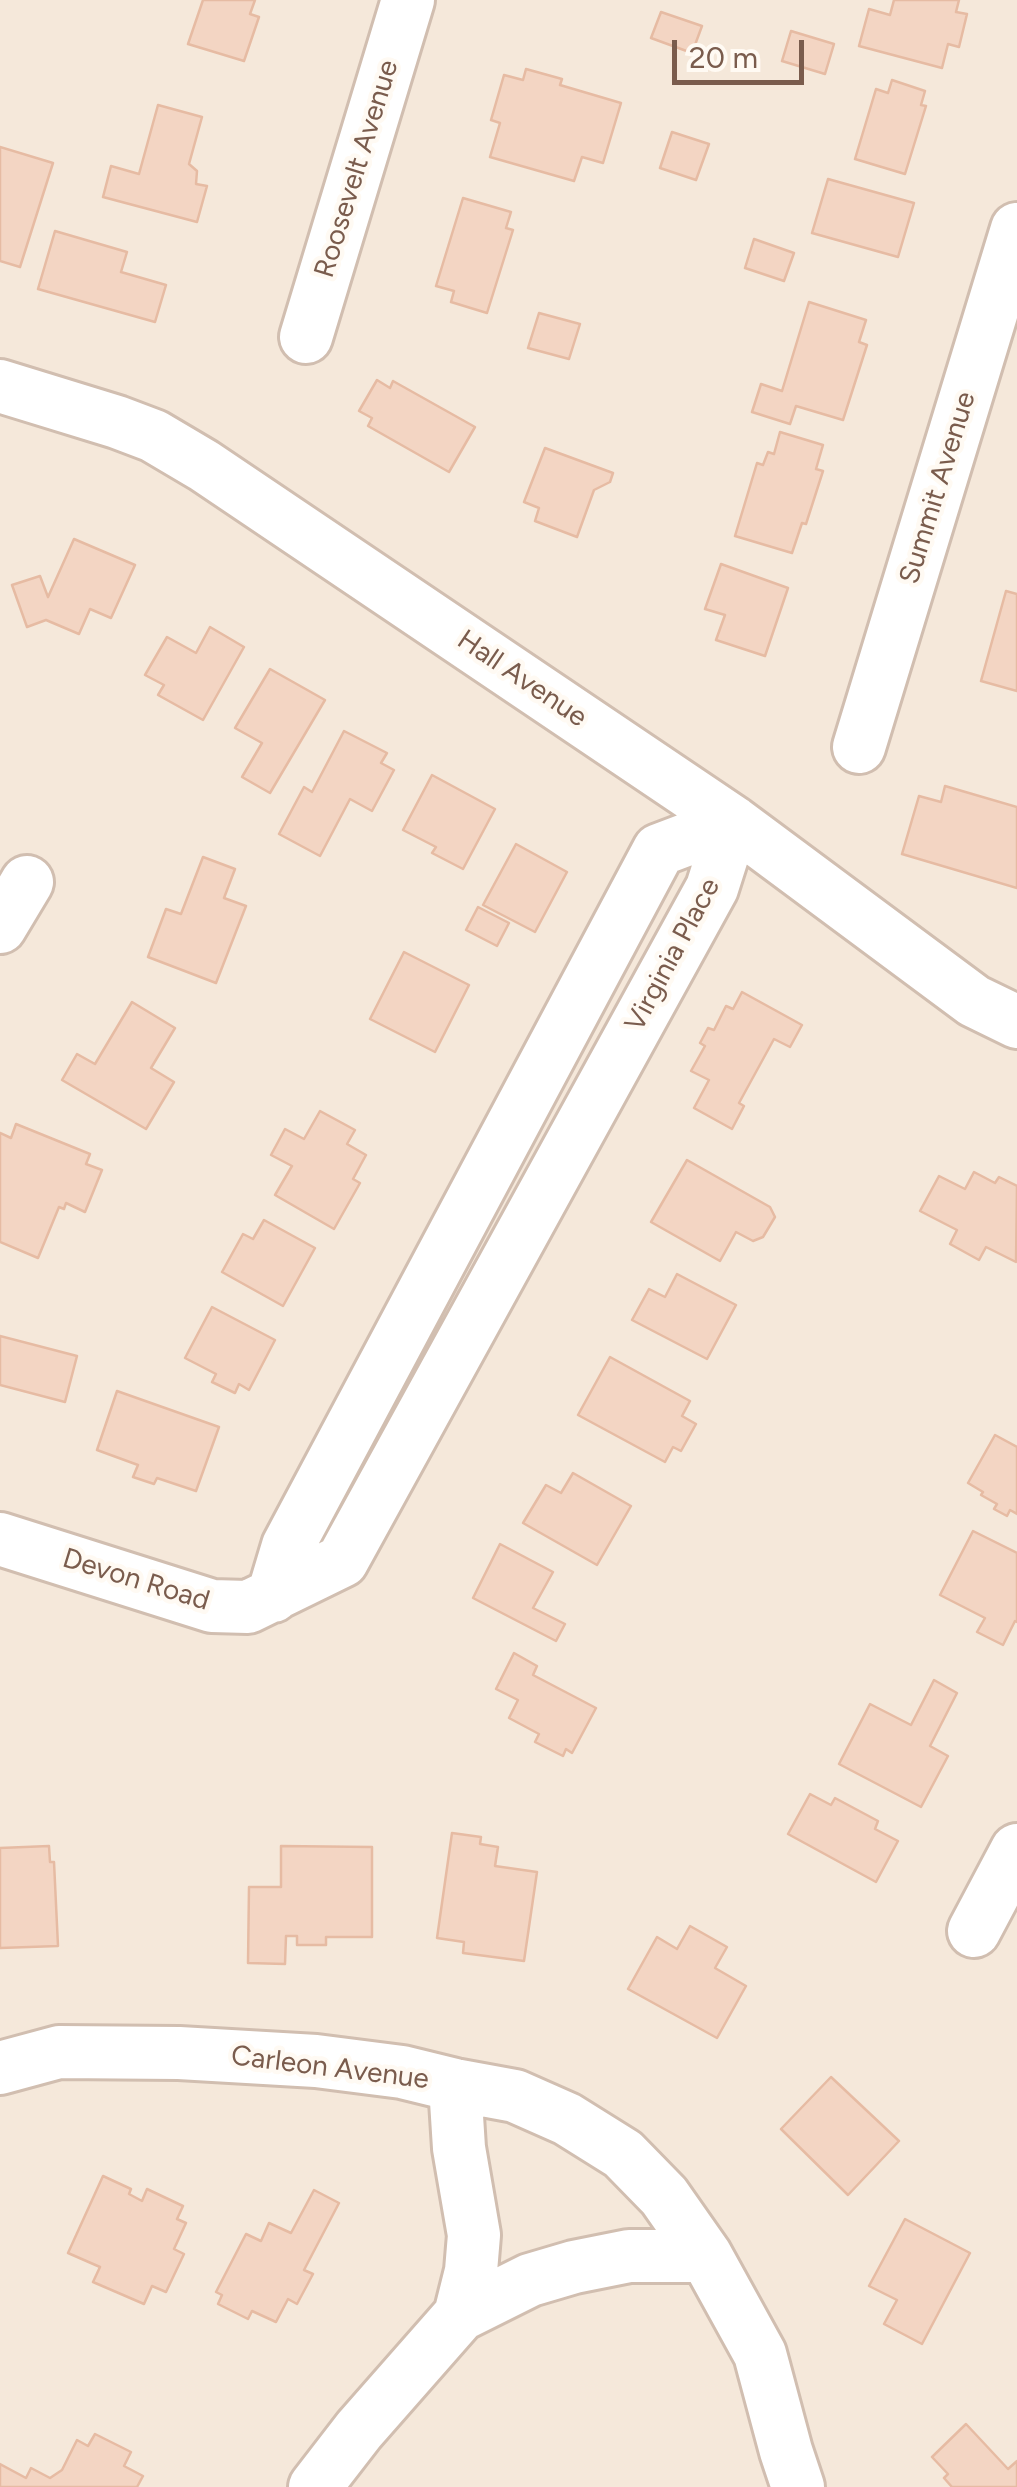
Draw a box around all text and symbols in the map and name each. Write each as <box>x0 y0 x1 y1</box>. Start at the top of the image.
scale bar <box>677 20 810 82</box>
text: 20 m <box>689 39 758 76</box>
street label: Roosevelt Avenue <box>308 56 406 282</box>
street label: Summit Avenue <box>893 388 983 588</box>
street label: Hall Avenue <box>451 623 593 735</box>
street label: Virginia Place <box>619 873 727 1037</box>
street label: Devon Road <box>59 1542 213 1618</box>
street label: Carleon Avenue <box>229 2039 431 2097</box>

